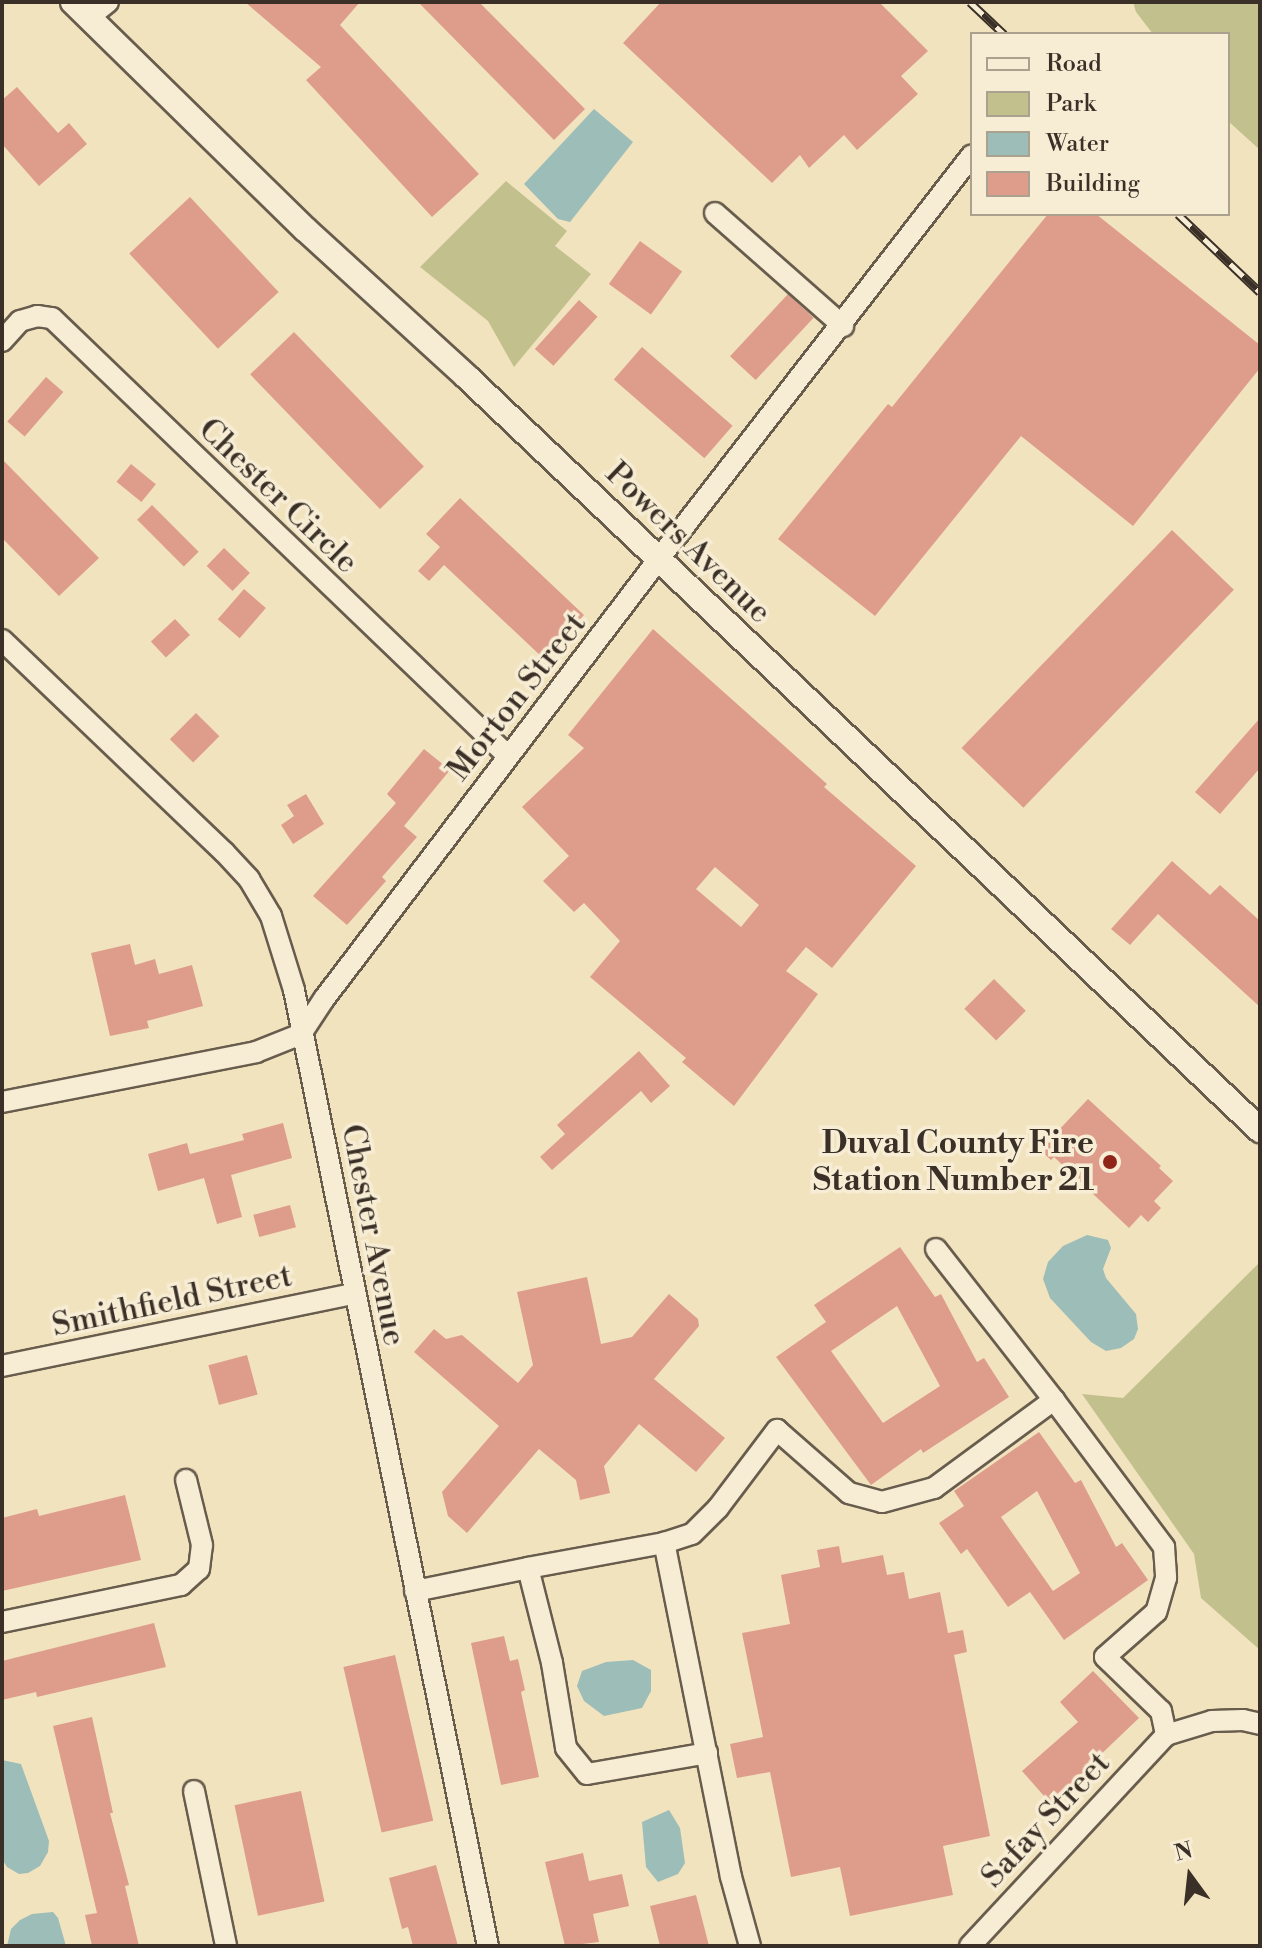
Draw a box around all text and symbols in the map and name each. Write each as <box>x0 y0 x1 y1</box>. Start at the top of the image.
legend <box>970 32 1230 216</box>
text: Road <box>1046 49 1102 79</box>
text: Park <box>1046 89 1096 119</box>
text: Water <box>1046 129 1109 159</box>
text: Building <box>1046 169 1140 199</box>
street label: Chester Circle <box>190 410 366 582</box>
street label: Powers Avenue <box>597 454 779 632</box>
street label: Morton Street <box>440 605 594 789</box>
street label: Chester Avenue <box>333 1121 413 1349</box>
place label: Duval County Fire Station Number 21 <box>813 1125 1094 1200</box>
marker: Duval County Fire Station Number 21 <box>1101 1153 1119 1171</box>
street label: Smithfield Street <box>49 1257 295 1345</box>
street label: Safay Street <box>974 1744 1118 1896</box>
north arrow <box>1150 1836 1230 1916</box>
text: N <box>1172 1837 1196 1868</box>

